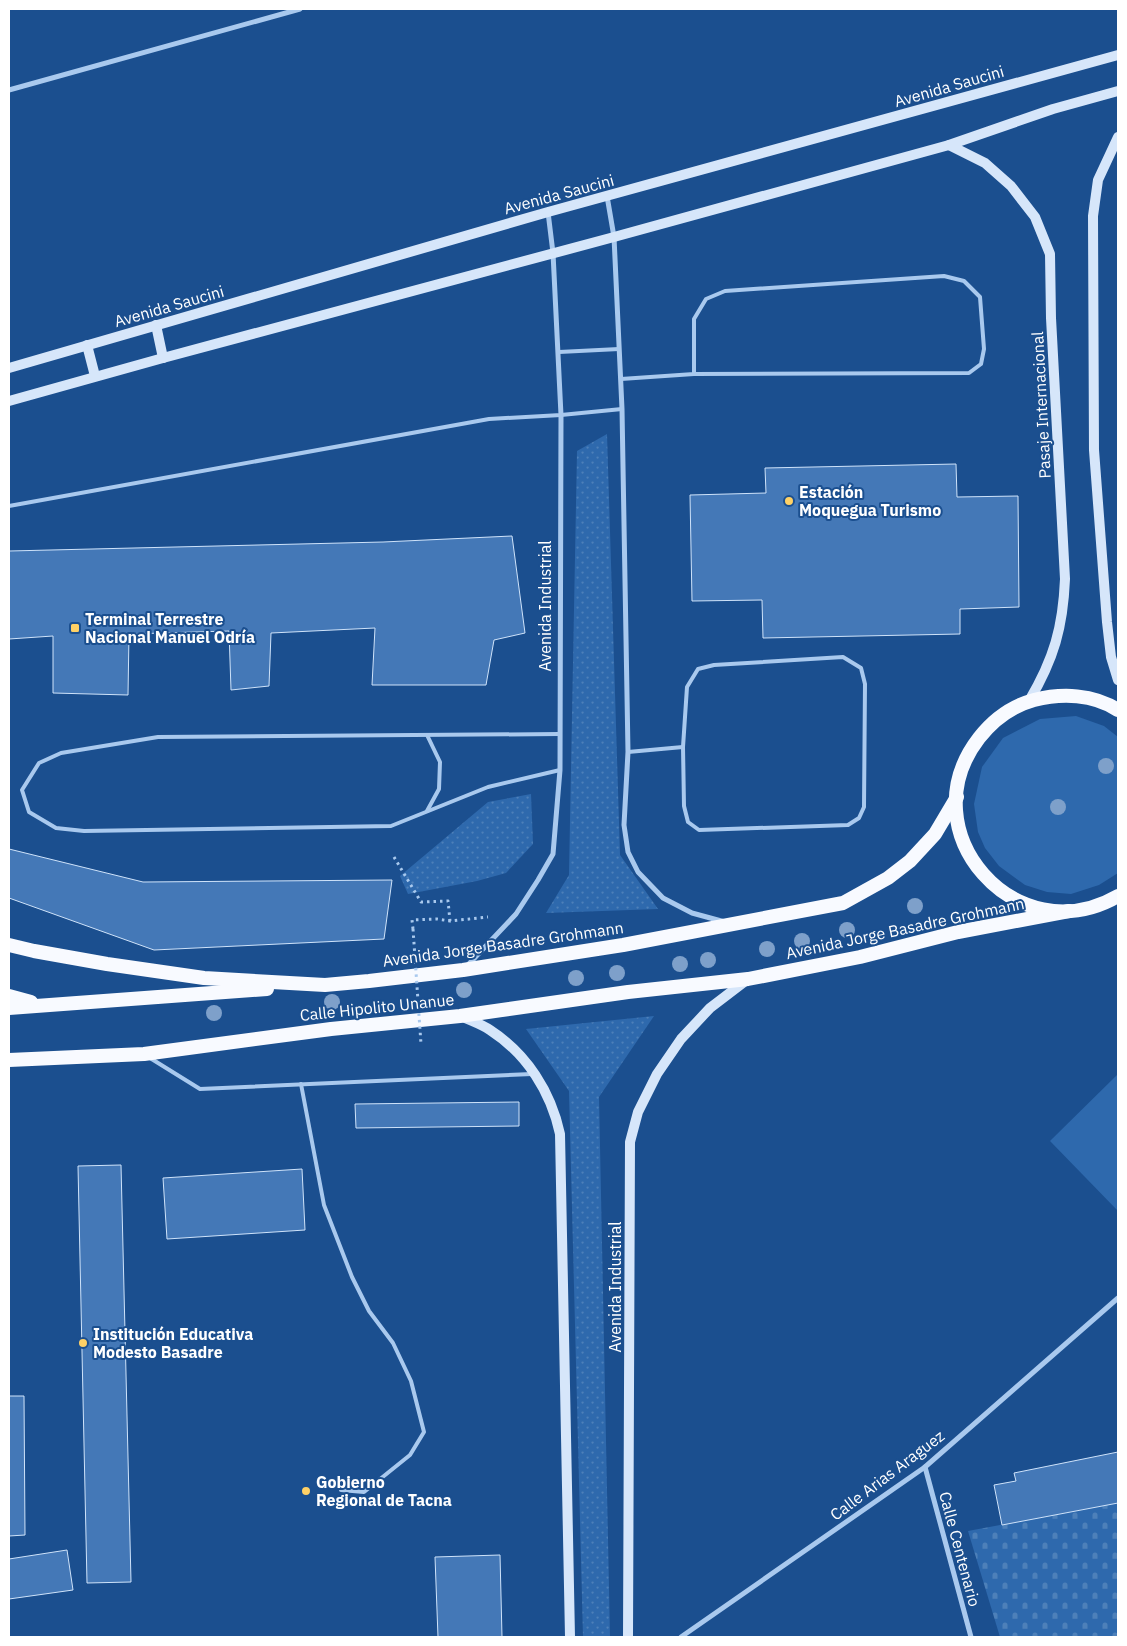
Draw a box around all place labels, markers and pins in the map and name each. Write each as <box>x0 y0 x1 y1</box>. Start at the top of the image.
place label: Estación Moquegua Turismo <box>799 482 941 520</box>
marker: Estación Moquegua Turismo <box>783 495 795 507</box>
place label: Terminal Terrestre Nacional Manuel Odría <box>85 609 255 647</box>
marker: Terminal Terrestre Nacional Manuel Odría <box>69 622 81 634</box>
place label: Institución Educativa Modesto Basadre <box>93 1324 253 1362</box>
marker: Institución Educativa Modesto Basadre <box>77 1337 89 1349</box>
place label: Gobierno Regional de Tacna <box>316 1472 452 1510</box>
marker: Gobierno Regional de Tacna <box>300 1485 312 1497</box>

